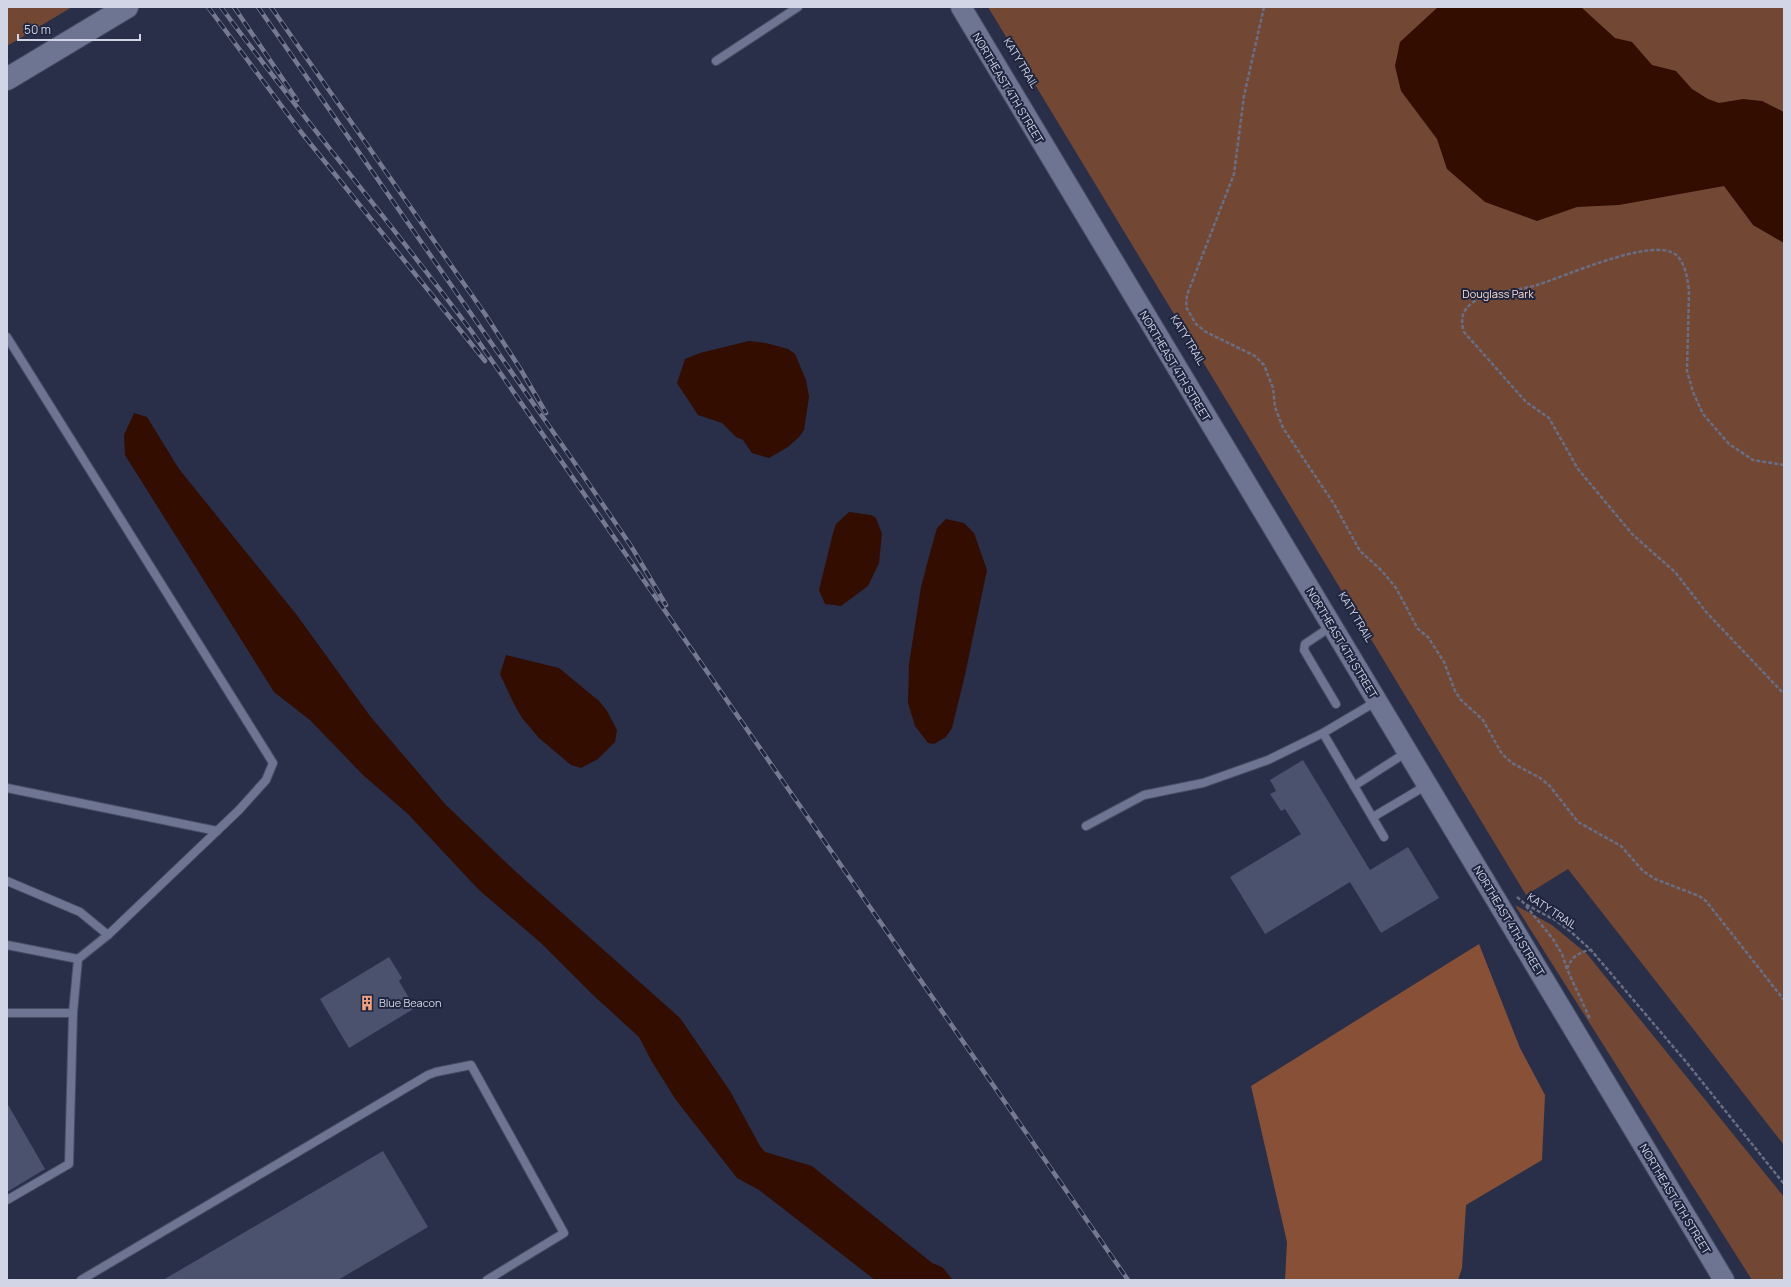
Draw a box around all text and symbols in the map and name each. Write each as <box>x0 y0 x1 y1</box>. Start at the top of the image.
scale bar <box>18 16 140 42</box>
text: 50 m <box>24 21 51 38</box>
street label: NORTHEAST 4TH STREET <box>969 30 1048 146</box>
street label: KATY TRAIL <box>1001 35 1043 91</box>
park label: Douglass Park <box>1462 286 1534 301</box>
street label: NORTHEAST 4TH STREET <box>1136 308 1215 424</box>
street label: KATY TRAIL <box>1168 312 1210 368</box>
street label: NORTHEAST 4TH STREET <box>1303 585 1382 701</box>
street label: KATY TRAIL <box>1336 589 1378 645</box>
street label: NORTHEAST 4TH STREET <box>1470 863 1549 979</box>
street label: KATY TRAIL <box>1525 889 1580 932</box>
building icon: Blue Beacon <box>358 994 376 1012</box>
place label: Blue Beacon <box>379 995 442 1010</box>
street label: NORTHEAST 4TH STREET <box>1636 1141 1715 1257</box>

